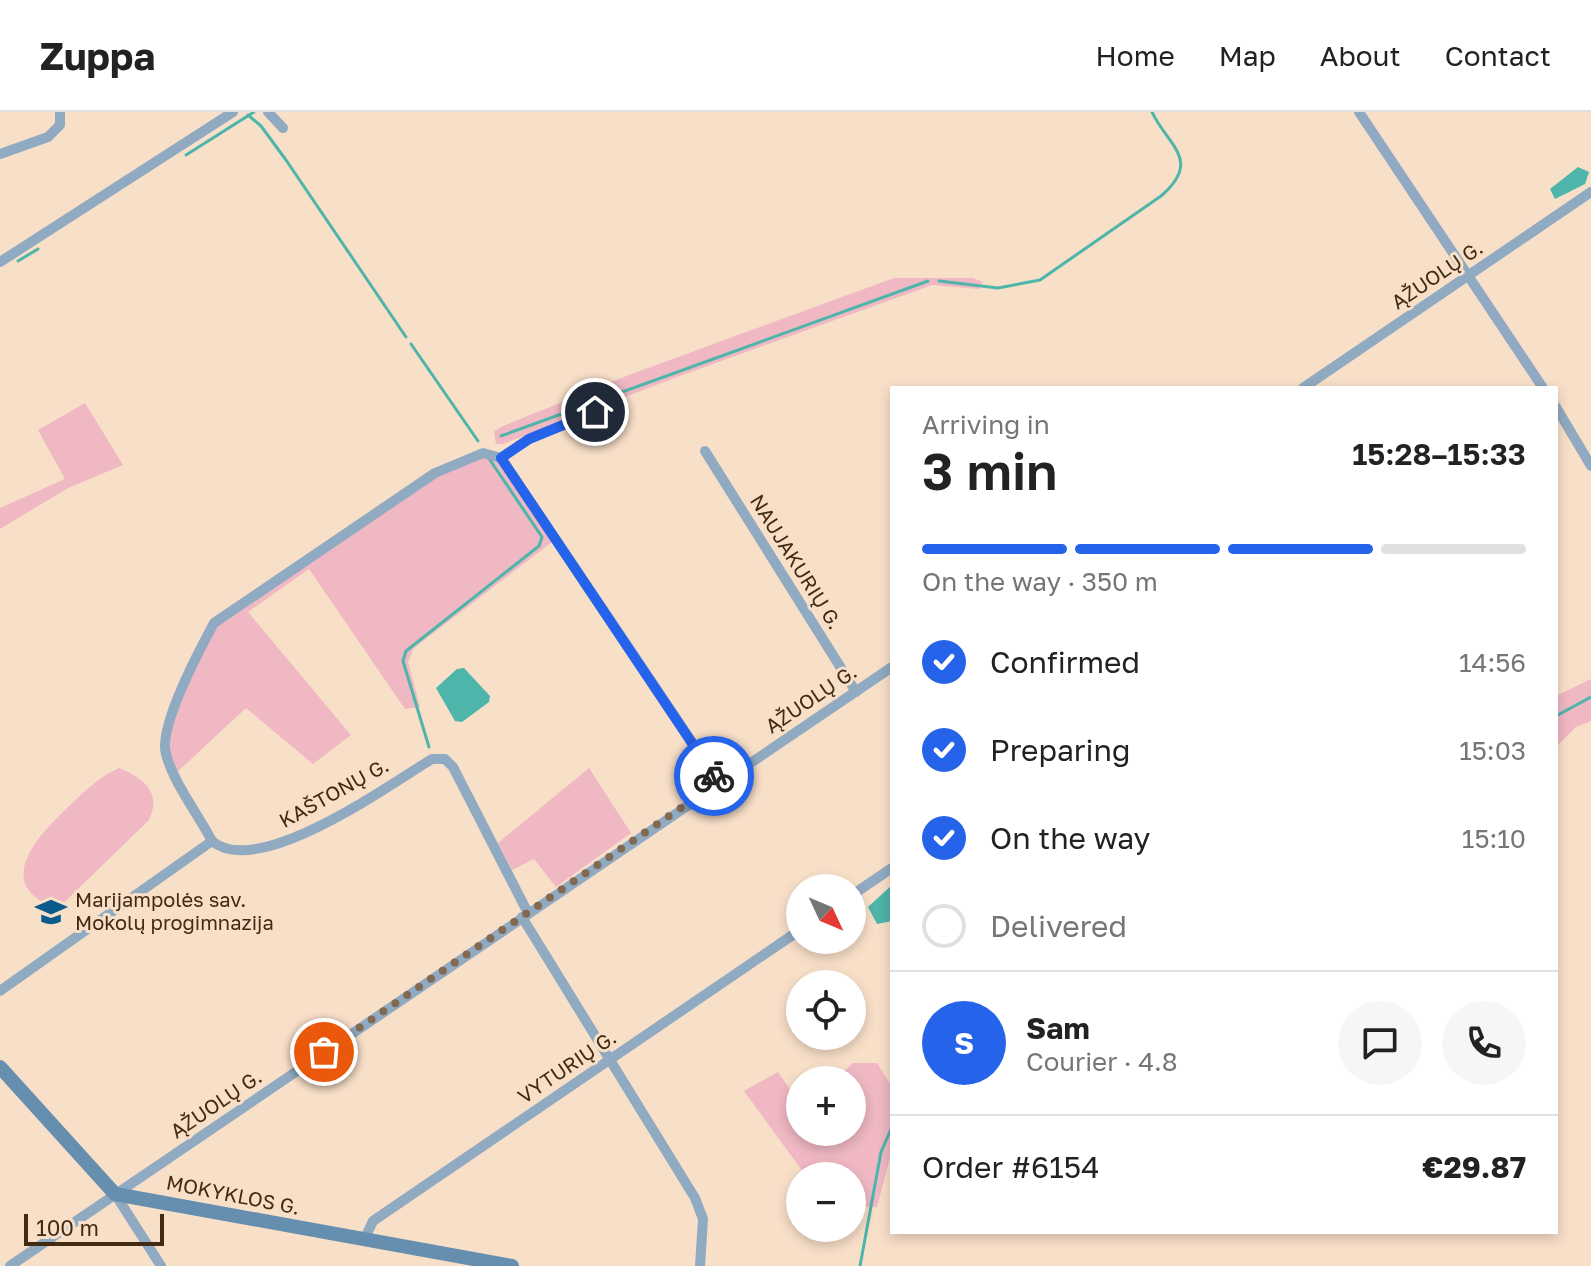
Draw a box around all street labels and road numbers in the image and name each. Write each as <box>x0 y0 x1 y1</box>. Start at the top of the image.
street label: ĄŽUOLŲ G. <box>1386 235 1487 313</box>
street label: NAUJAKURIŲ G. <box>746 490 848 633</box>
street label: ĄŽUOLŲ G. <box>760 659 861 737</box>
street label: KAŠTONŲ G. <box>275 752 392 832</box>
street label: VYTURIŲ G. <box>513 1025 620 1108</box>
street label: ĄŽUOLŲ G. <box>165 1064 266 1142</box>
street label: MOKYKLOS G. <box>164 1169 302 1219</box>

